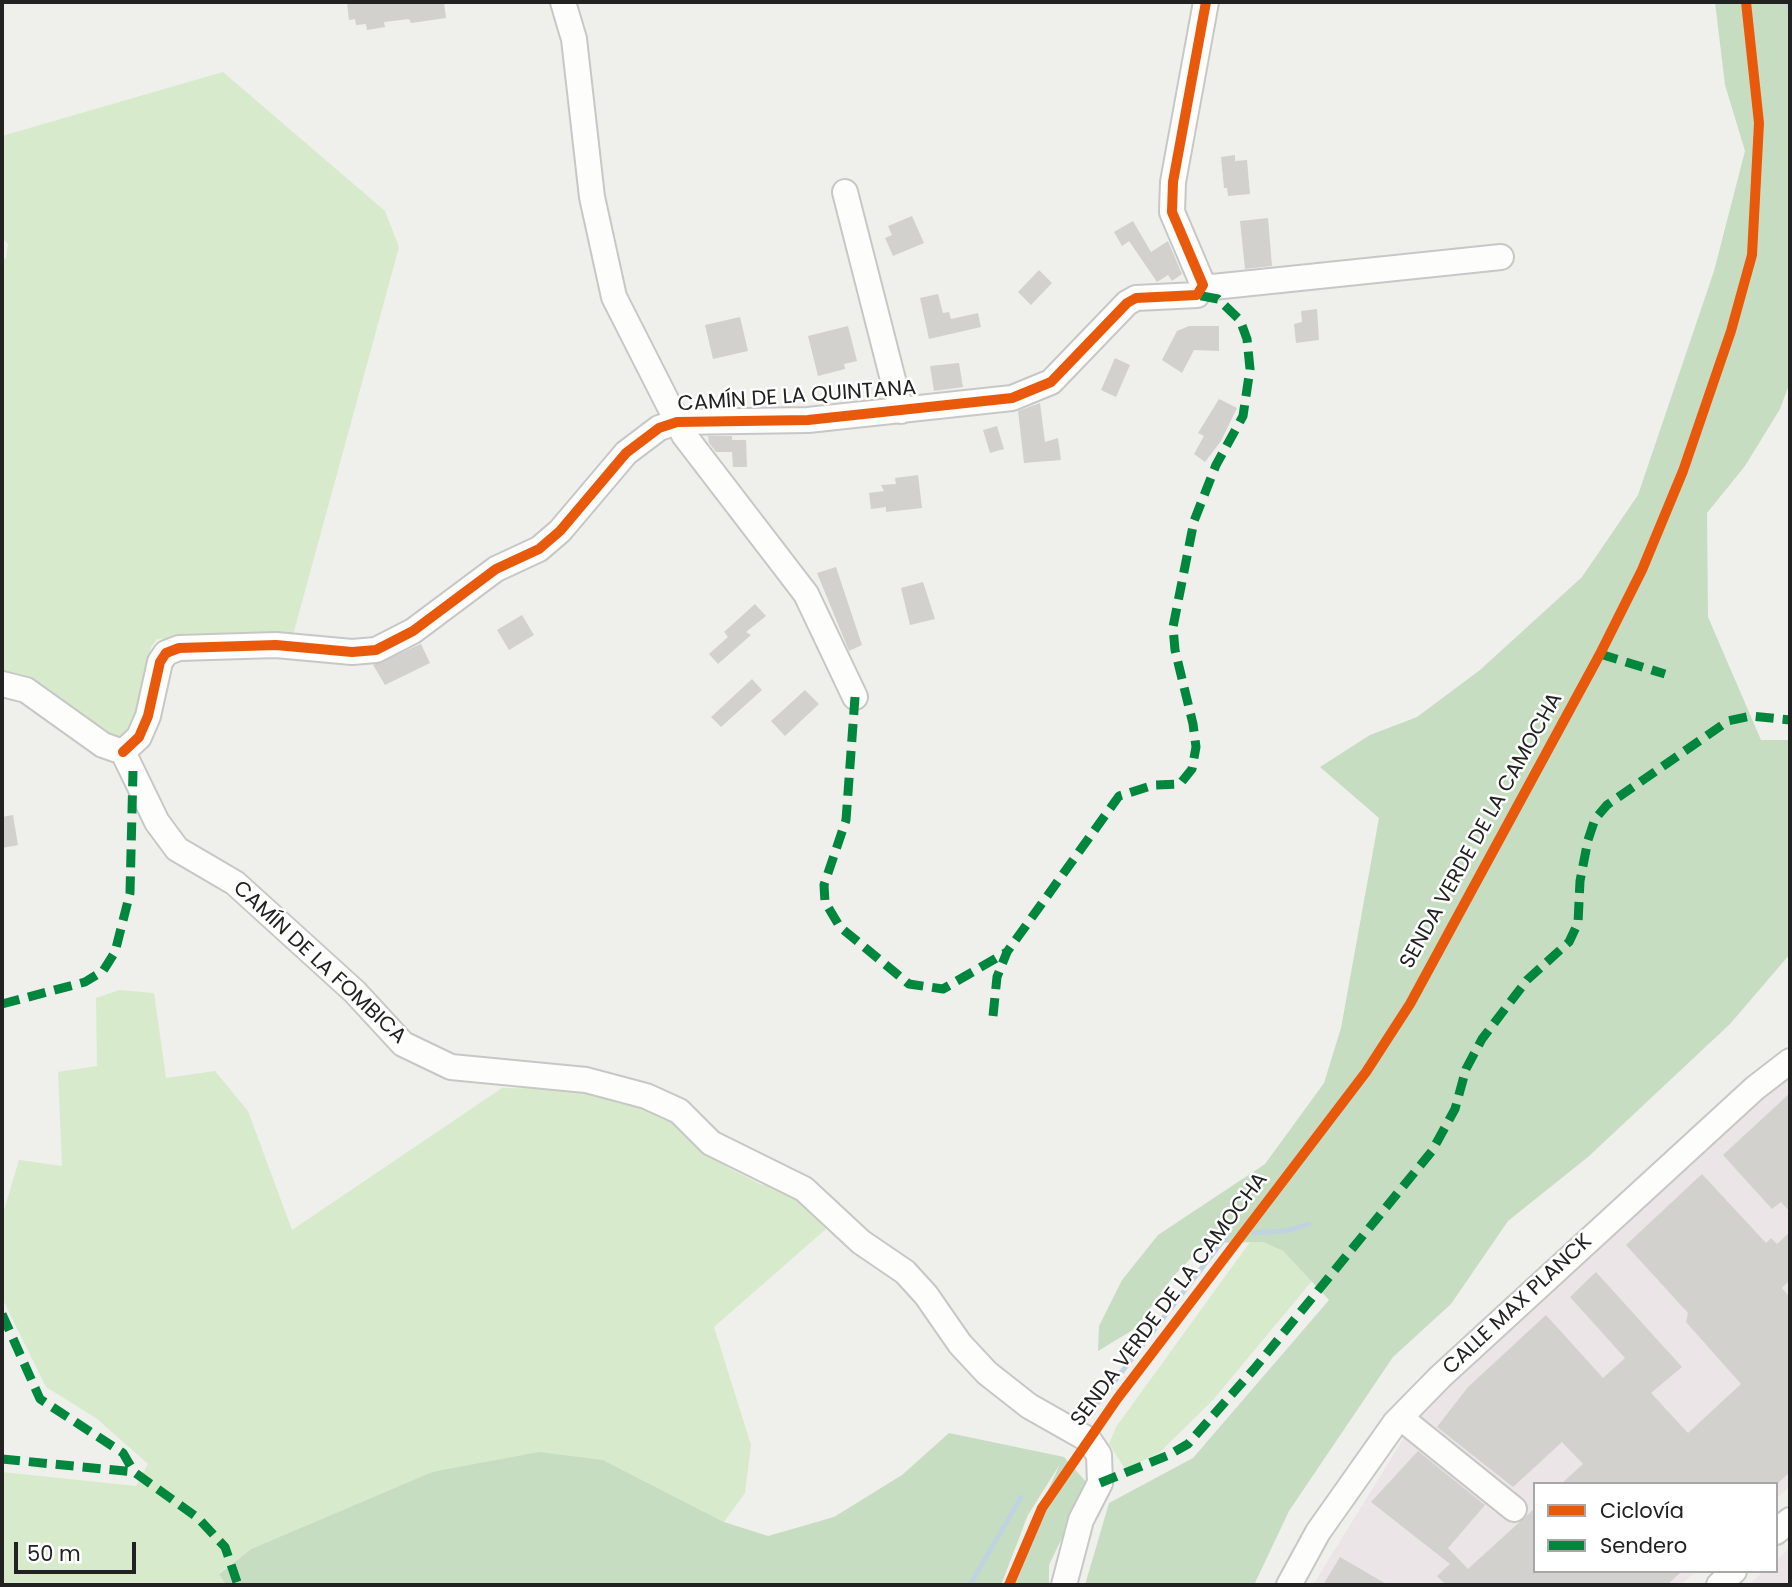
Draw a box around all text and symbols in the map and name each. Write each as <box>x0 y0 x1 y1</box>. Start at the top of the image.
street label: CAMÍN DE LA QUINTANA <box>677 376 917 418</box>
street label: SENDA VERDE DE LA CAMOCHA <box>1396 689 1568 973</box>
street label: CAMÍN DE LA FOMBICA <box>227 876 411 1050</box>
street label: SENDA VERDE DE LA CAMOCHA <box>1066 1168 1274 1432</box>
street label: CALLE MAX PLANCK <box>1438 1229 1598 1381</box>
legend <box>1533 1482 1778 1573</box>
text: Ciclovía <box>1600 1496 1684 1525</box>
scale bar <box>18 1528 140 1572</box>
text: Sendero <box>1600 1531 1687 1560</box>
text: 50 m <box>27 1539 81 1568</box>

